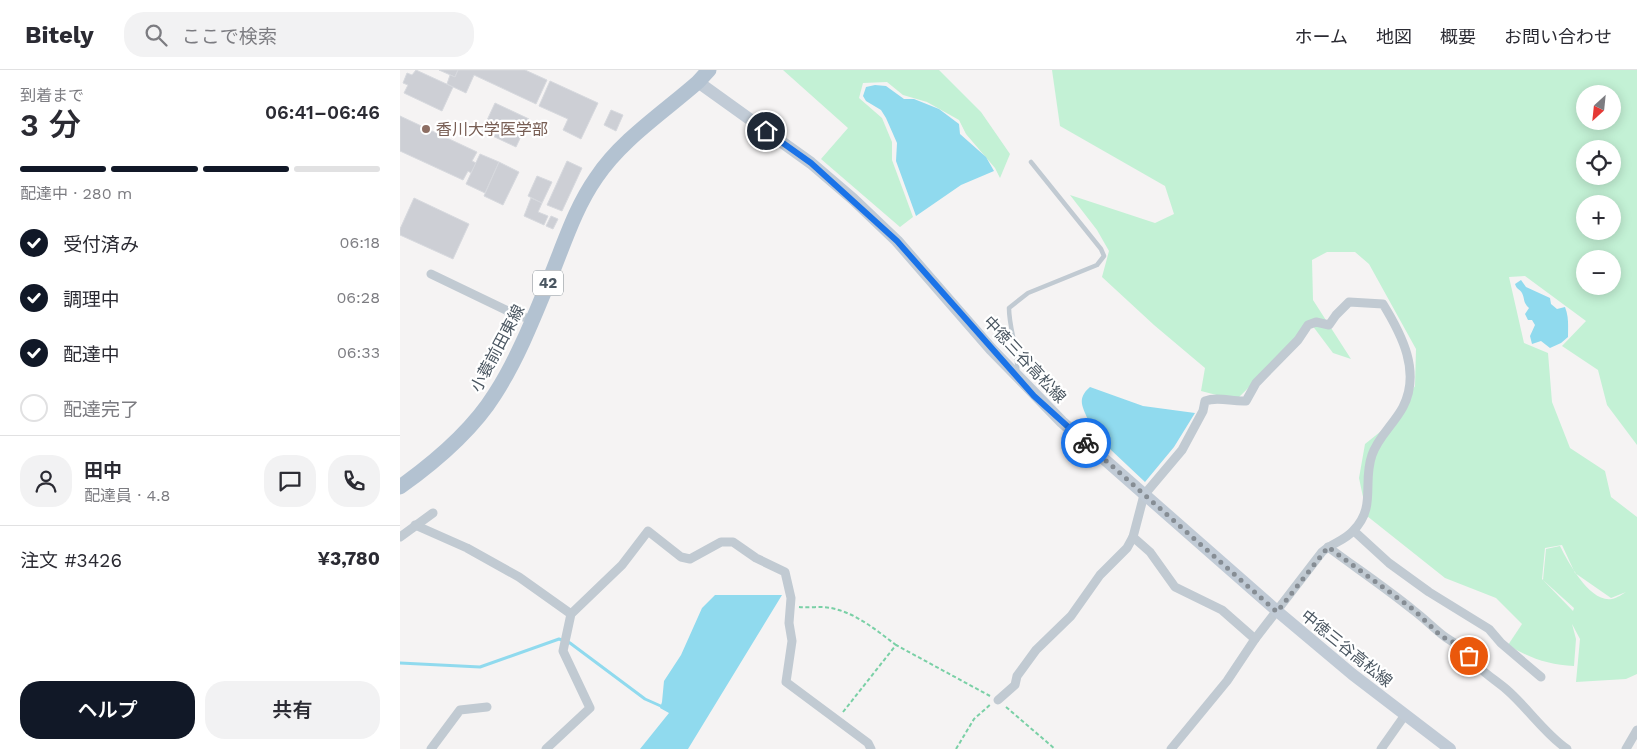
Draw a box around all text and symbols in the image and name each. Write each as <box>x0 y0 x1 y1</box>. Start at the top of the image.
search box <box>124 12 474 57</box>
text: Bitely <box>25 21 94 49</box>
icon: search <box>142 21 170 49</box>
text: ここで検索 <box>182 25 277 48</box>
text: ホーム <box>1295 26 1348 47</box>
text: 地図 <box>1376 26 1412 47</box>
text: 概要 <box>1440 26 1476 47</box>
text: お問い合わせ <box>1504 26 1612 47</box>
north arrow <box>1576 85 1621 130</box>
map controls <box>1576 85 1621 295</box>
text: 到着まで <box>20 86 84 105</box>
text: 06:41–06:46 <box>265 101 380 124</box>
text: 3 分 <box>20 106 81 144</box>
pin <box>745 110 787 152</box>
icon: home <box>752 117 780 145</box>
place label: 香川大学医学部 <box>436 120 548 139</box>
marker: 香川大学医学部 <box>420 123 432 135</box>
button: locate <box>1576 140 1621 185</box>
text: 配達中 · 280 m <box>20 184 132 203</box>
button: + <box>1576 195 1621 240</box>
icon: check <box>20 229 48 257</box>
text: 受付済み <box>63 233 139 256</box>
text: 06:18 <box>339 233 380 252</box>
button: − <box>1576 250 1621 295</box>
road number: 42 <box>533 270 563 296</box>
icon: check <box>20 284 48 312</box>
text: 調理中 <box>63 288 120 311</box>
text: 06:28 <box>336 288 380 307</box>
street label: 小蓑前田東線 <box>467 301 528 395</box>
street label: 中徳三谷高松線 <box>979 312 1070 407</box>
icon: check <box>20 339 48 367</box>
text: 配達中 <box>63 343 120 366</box>
text: 06:33 <box>337 343 380 362</box>
text: 配達完了 <box>63 398 139 421</box>
courier <box>1061 418 1111 468</box>
icon: bike <box>1072 429 1100 457</box>
button: person <box>20 455 72 507</box>
button: chat <box>264 455 316 507</box>
button: phone <box>328 455 380 507</box>
text: 田中 <box>84 459 122 482</box>
text: 配達員 · 4.8 <box>84 486 170 505</box>
text: ¥3,780 <box>317 547 380 570</box>
text: 注文 #3426 <box>20 549 122 572</box>
street label: 中徳三谷高松線 <box>1297 606 1396 691</box>
pin <box>1448 635 1490 677</box>
icon: bag <box>1455 642 1483 670</box>
button: ヘルプ <box>20 681 195 739</box>
button: 共有 <box>205 681 380 739</box>

